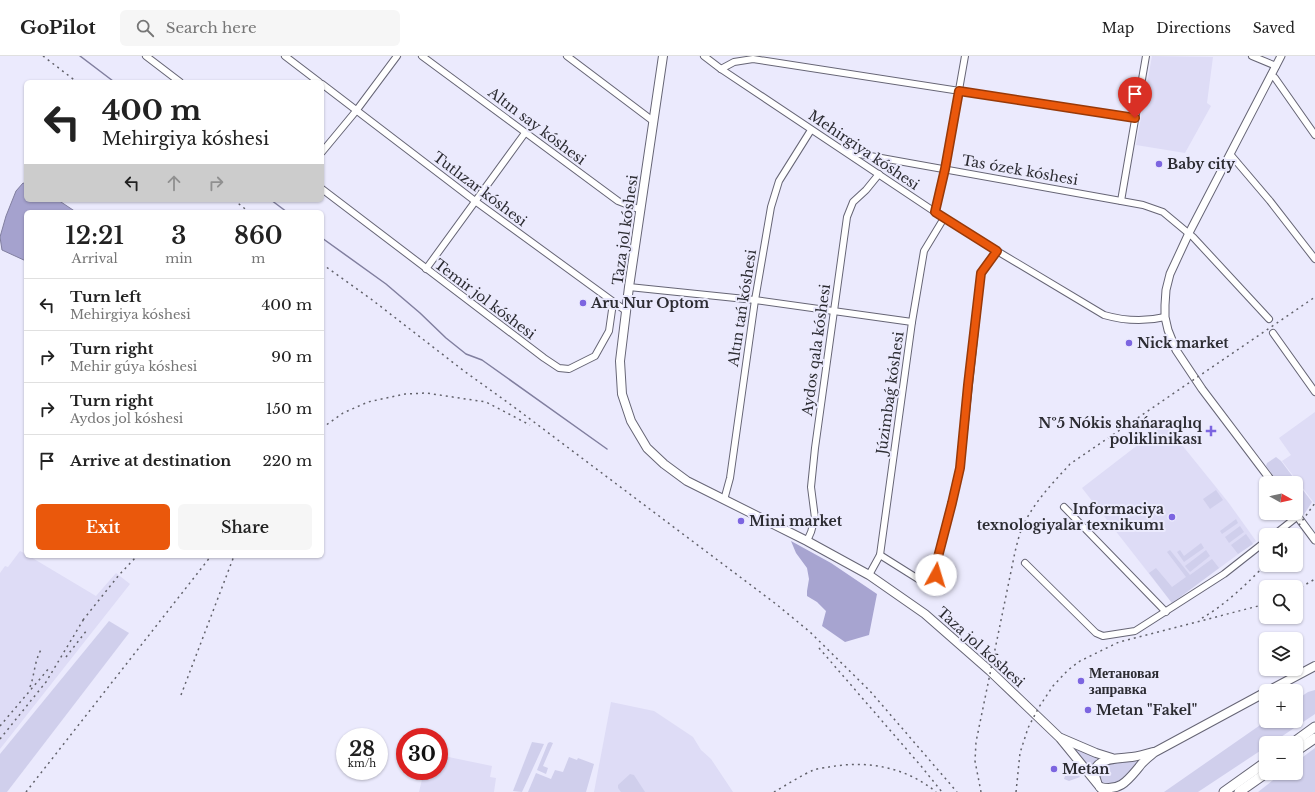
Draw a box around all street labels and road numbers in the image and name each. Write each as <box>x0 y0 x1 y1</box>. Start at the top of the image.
street label: Altın say kóshesi <box>484 83 590 169</box>
street label: Mehirgiya kóshesi <box>805 106 923 194</box>
street label: Tutlızar kóshesi <box>430 148 531 230</box>
street label: Tas ózek kóshesi <box>960 151 1080 189</box>
street label: Taza jol kóshesi <box>608 173 642 286</box>
street label: Altın tań kóshesi <box>724 248 760 369</box>
street label: Temir jol kóshesi <box>431 255 539 343</box>
street label: Aydos qala kóshesi <box>798 283 834 418</box>
street label: Júzimbaǵ kóshesi <box>872 330 908 458</box>
street label: Taza jol kóshesi <box>934 603 1029 691</box>

